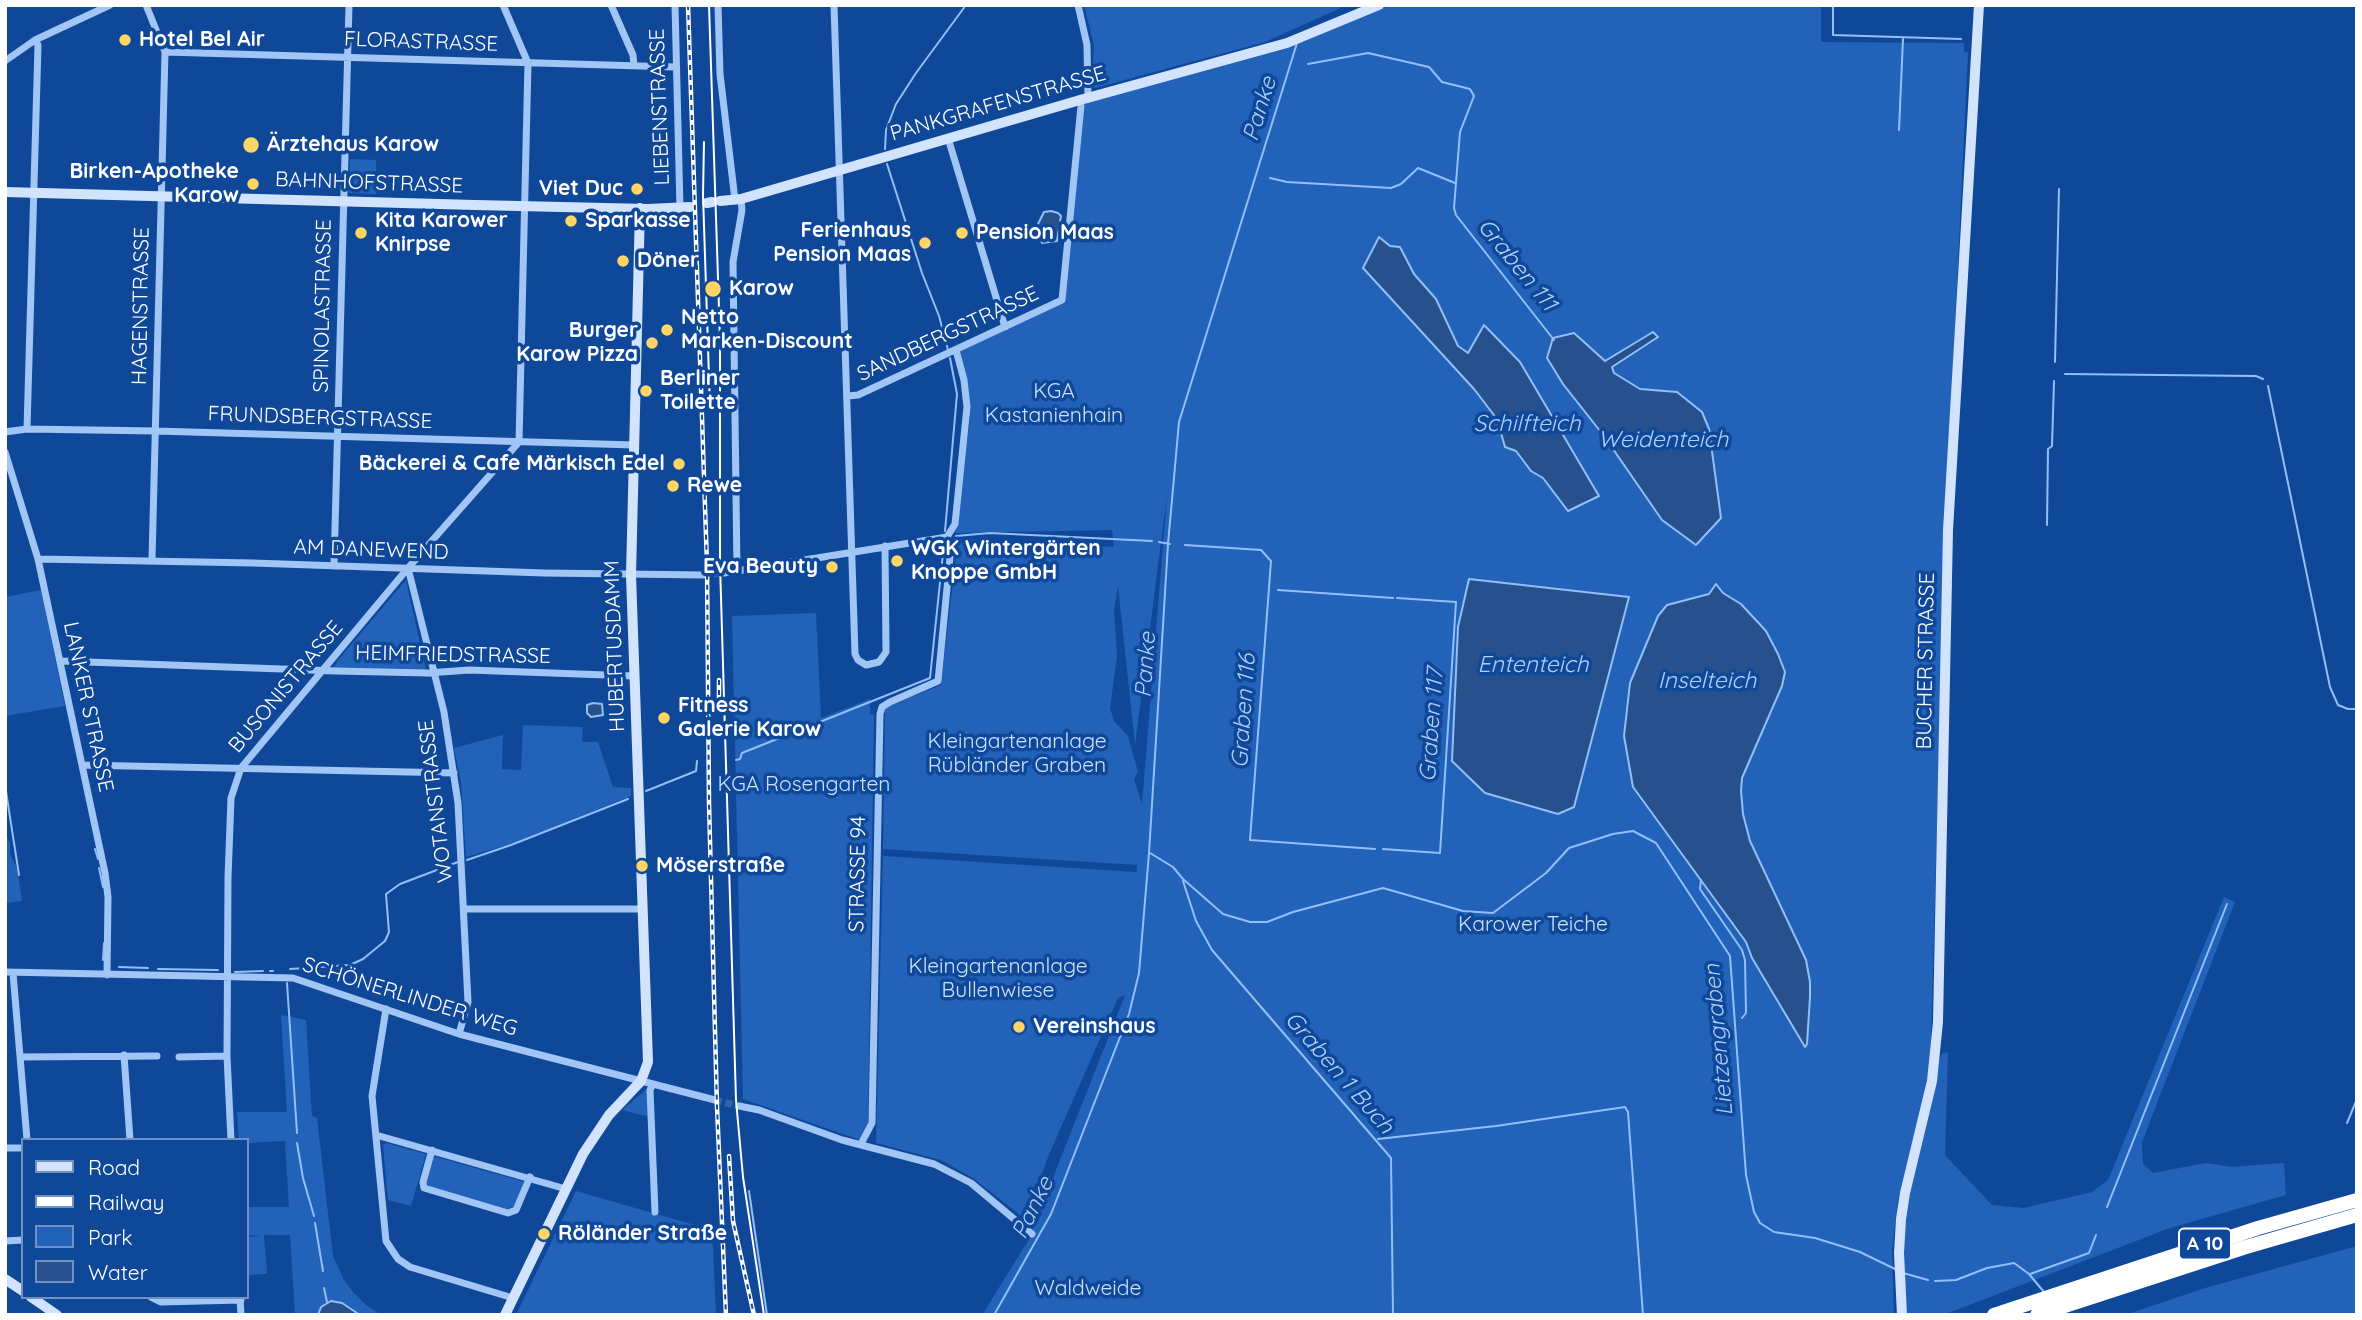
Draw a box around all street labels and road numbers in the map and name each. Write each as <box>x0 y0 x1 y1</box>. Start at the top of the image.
street label: FLORASTRASSE <box>343 27 499 57</box>
street label: LIEBENSTRASSE <box>645 28 675 186</box>
street label: PANKGRAFENSTRASSE <box>887 61 1109 147</box>
street label: BAHNHOFSTRASSE <box>274 167 464 199</box>
street label: SPINOLASTRASSE <box>309 219 337 393</box>
street label: HAGENSTRASSE <box>127 227 155 385</box>
street label: SANDBERGSTRASSE <box>853 281 1043 387</box>
street label: FRUNDSBERGSTRASSE <box>207 401 433 435</box>
street label: AM DANEWEND <box>293 535 449 565</box>
street label: HUBERTUSDAMM <box>599 560 631 732</box>
street label: BUCHER STRASSE <box>1912 572 1940 750</box>
street label: BUSONISTRASSE <box>223 616 349 758</box>
street label: LANKER STRASSE <box>58 619 118 795</box>
street label: HEIMFRIEDSTRASSE <box>355 641 551 669</box>
street label: WOTANSTRASSE <box>413 718 459 884</box>
street label: STRASSE 94 <box>844 816 872 932</box>
street label: SCHÖNERLINDER WEG <box>300 952 520 1042</box>
road number: A 10 <box>2179 1228 2231 1260</box>

